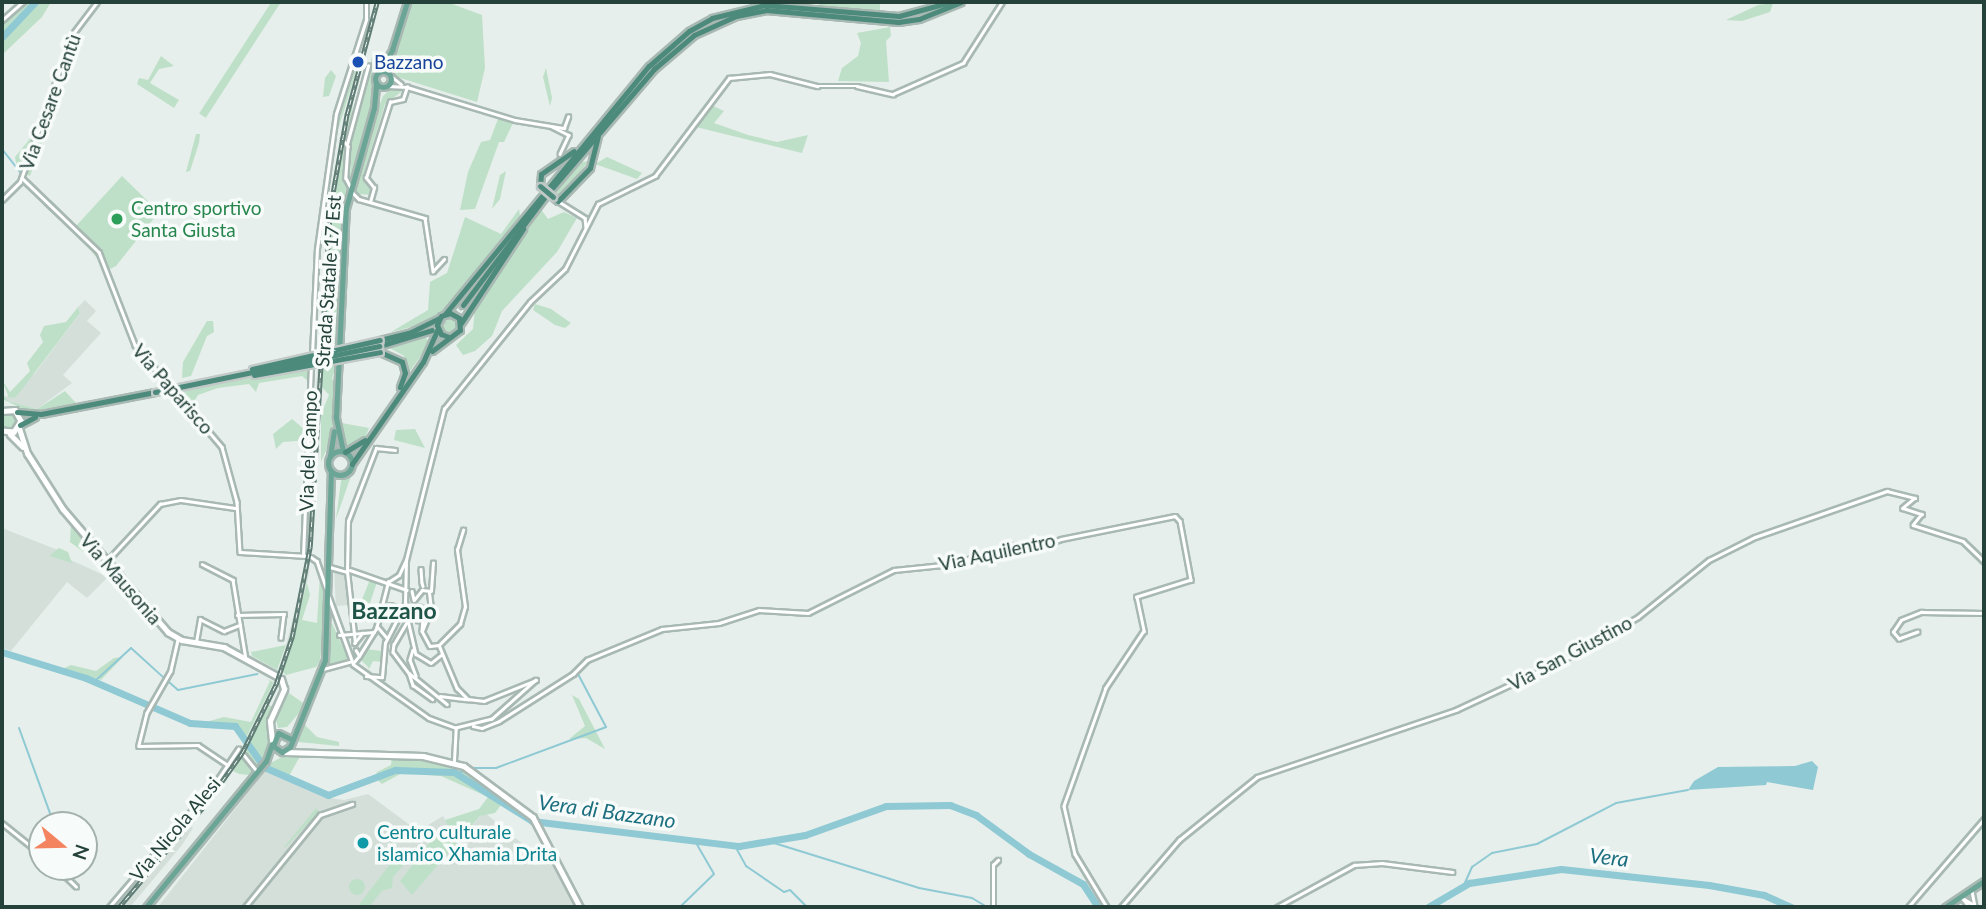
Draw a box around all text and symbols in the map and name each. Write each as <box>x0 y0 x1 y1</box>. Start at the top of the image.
street label: Via Cesare Cantù <box>15 31 85 173</box>
place label: Bazzano <box>374 51 444 73</box>
marker: Bazzano <box>348 52 368 72</box>
street label: Strada Statale 17 Est <box>311 194 345 368</box>
place label: Centro sportivo Santa Giusta <box>131 197 262 241</box>
marker: Centro sportivo Santa Giusta <box>109 211 125 227</box>
street label: Via Paparisco <box>128 339 218 439</box>
street label: Via del Campo <box>294 390 322 512</box>
street label: Via Aquilentro <box>936 528 1058 576</box>
street label: Via Mausonia <box>75 529 167 629</box>
district label: Bazzano <box>351 596 437 624</box>
street label: Via San Giustino <box>1504 611 1636 695</box>
street label: Via Nicola Alesi <box>125 772 225 886</box>
water label: Vera di Bazzano <box>537 789 677 833</box>
north arrow <box>28 811 98 881</box>
place label: Centro culturale islamico Xhamia Drita <box>377 821 557 865</box>
marker: Centro culturale islamico Xhamia Drita <box>355 835 371 851</box>
text: N <box>68 842 95 863</box>
water label: Vera <box>1588 842 1630 872</box>

